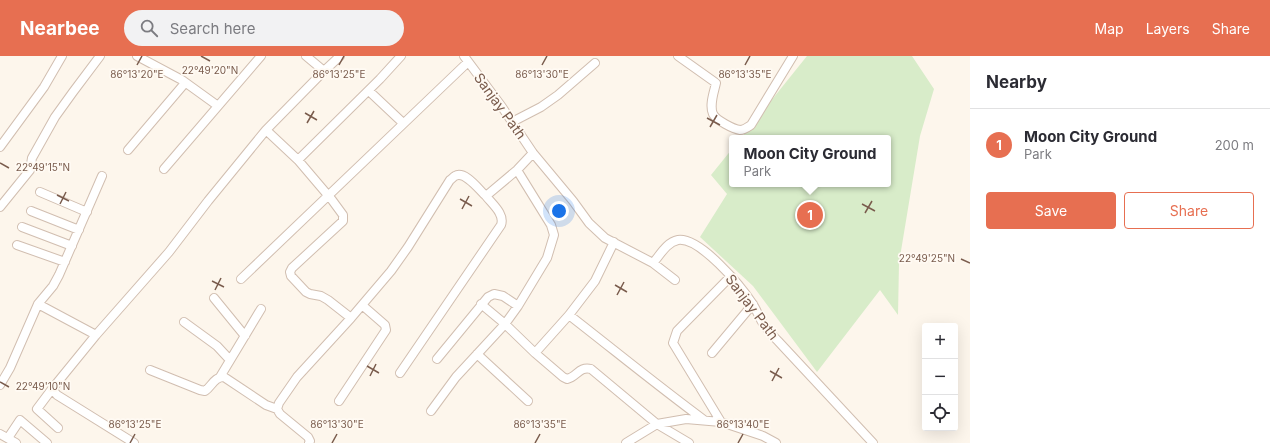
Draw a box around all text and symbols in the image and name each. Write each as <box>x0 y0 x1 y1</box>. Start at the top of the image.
search box <box>124 10 404 46</box>
text: Nearbee <box>20 17 100 40</box>
icon: search <box>138 17 160 39</box>
text: Search here <box>170 19 255 38</box>
text: Map <box>1095 20 1124 37</box>
text: Layers <box>1146 20 1190 37</box>
text: Share <box>1212 20 1250 37</box>
text: 22°49'20"N <box>182 64 238 76</box>
text: 86°13'20"E <box>110 68 164 80</box>
text: 86°13'25"E <box>312 68 366 80</box>
text: 86°13'30"E <box>515 68 569 80</box>
text: 86°13'35"E <box>718 68 772 80</box>
street label: Sanjay Path <box>471 69 530 142</box>
text: Nearby <box>986 72 1047 92</box>
text: Moon City Ground <box>1024 127 1157 146</box>
popup <box>729 135 891 187</box>
text: 1 <box>996 137 1002 153</box>
text: 200 m <box>1215 137 1254 153</box>
text: Moon City Ground <box>743 144 877 163</box>
text: Park <box>1024 146 1052 162</box>
text: 22°49'15"N <box>16 161 70 173</box>
text: Park <box>743 163 771 179</box>
button: Save <box>986 192 1116 229</box>
button: Share <box>1124 192 1254 229</box>
pin: 1 <box>797 200 823 230</box>
your location <box>549 201 569 221</box>
text: 22°49'25"N <box>899 252 955 264</box>
street label: Sanjay Path <box>722 271 783 343</box>
map controls <box>922 323 958 431</box>
button: + <box>922 323 958 359</box>
button: − <box>922 359 958 395</box>
text: 22°49'10"N <box>16 380 70 392</box>
button: locate <box>922 395 958 431</box>
text: 86°13'25"E <box>108 418 162 430</box>
text: 86°13'30"E <box>310 418 364 430</box>
text: 86°13'35"E <box>513 418 567 430</box>
text: 86°13'40"E <box>717 418 770 430</box>

